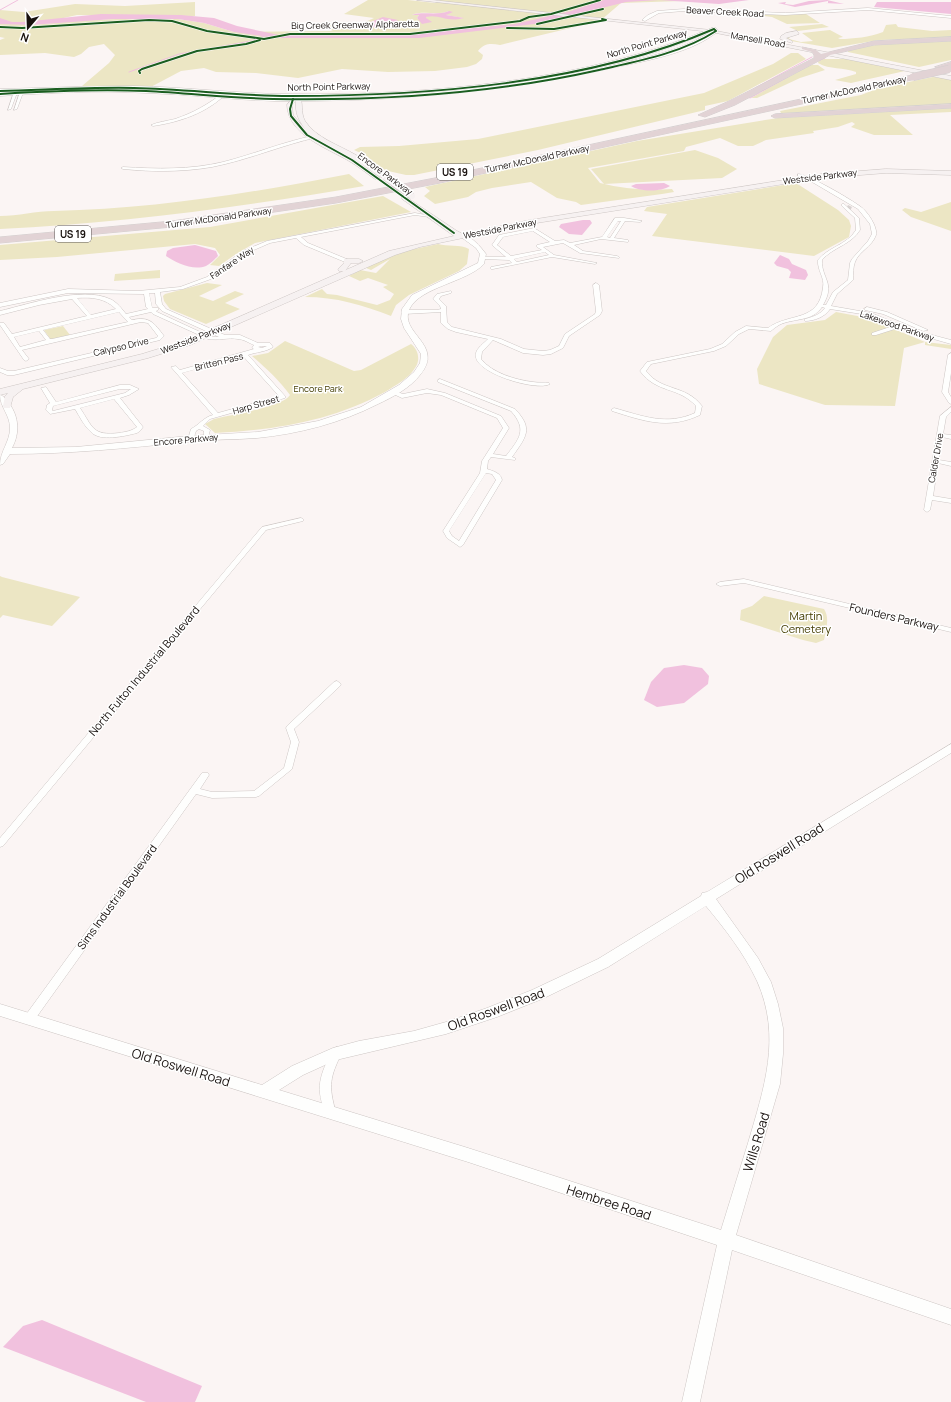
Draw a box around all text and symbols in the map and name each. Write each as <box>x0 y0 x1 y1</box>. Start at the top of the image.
street label: Beaver Creek Road <box>686 3 764 20</box>
north arrow <box>8 8 48 48</box>
street label: Big Creek Greenway Alpharetta <box>291 17 419 32</box>
street label: North Point Parkway <box>605 26 689 61</box>
street label: Mansell Road <box>730 28 786 51</box>
text: N <box>18 30 31 46</box>
street label: Turner McDonald Parkway <box>800 72 908 107</box>
street label: North Point Parkway <box>287 79 371 94</box>
street label: Turner McDonald Parkway <box>483 141 591 176</box>
street label: Encore Parkway <box>355 149 416 198</box>
road number: US 19 <box>437 164 473 180</box>
street label: Westside Parkway <box>782 165 858 188</box>
street label: Turner McDonald Parkway <box>165 204 273 231</box>
street label: Westside Parkway <box>462 215 538 242</box>
road number: US 19 <box>55 226 91 242</box>
street label: Fanfare Way <box>207 243 256 282</box>
street label: Lakewood Parkway <box>858 307 936 344</box>
street label: Westside Parkway <box>159 318 233 357</box>
street label: Calypso Drive <box>92 334 150 359</box>
street label: Britten Pass <box>193 349 245 374</box>
park label: Encore Park <box>294 382 343 395</box>
street label: Harp Street <box>231 392 281 417</box>
street label: Encore Parkway <box>153 430 219 449</box>
street label: Calder Drive <box>925 432 946 484</box>
street label: Founders Parkway <box>848 599 940 634</box>
street label: North Fulton Industrial Boulevard <box>85 603 202 739</box>
park label: Martin Cemetery <box>781 608 831 636</box>
street label: Old Roswell Road <box>731 818 827 888</box>
street label: Sims Industrial Boulevard <box>73 841 160 952</box>
street label: Old Roswell Road <box>445 983 547 1035</box>
street label: Old Roswell Road <box>130 1043 232 1091</box>
street label: Wills Road <box>738 1110 774 1174</box>
street label: Hembree Road <box>564 1180 654 1224</box>

